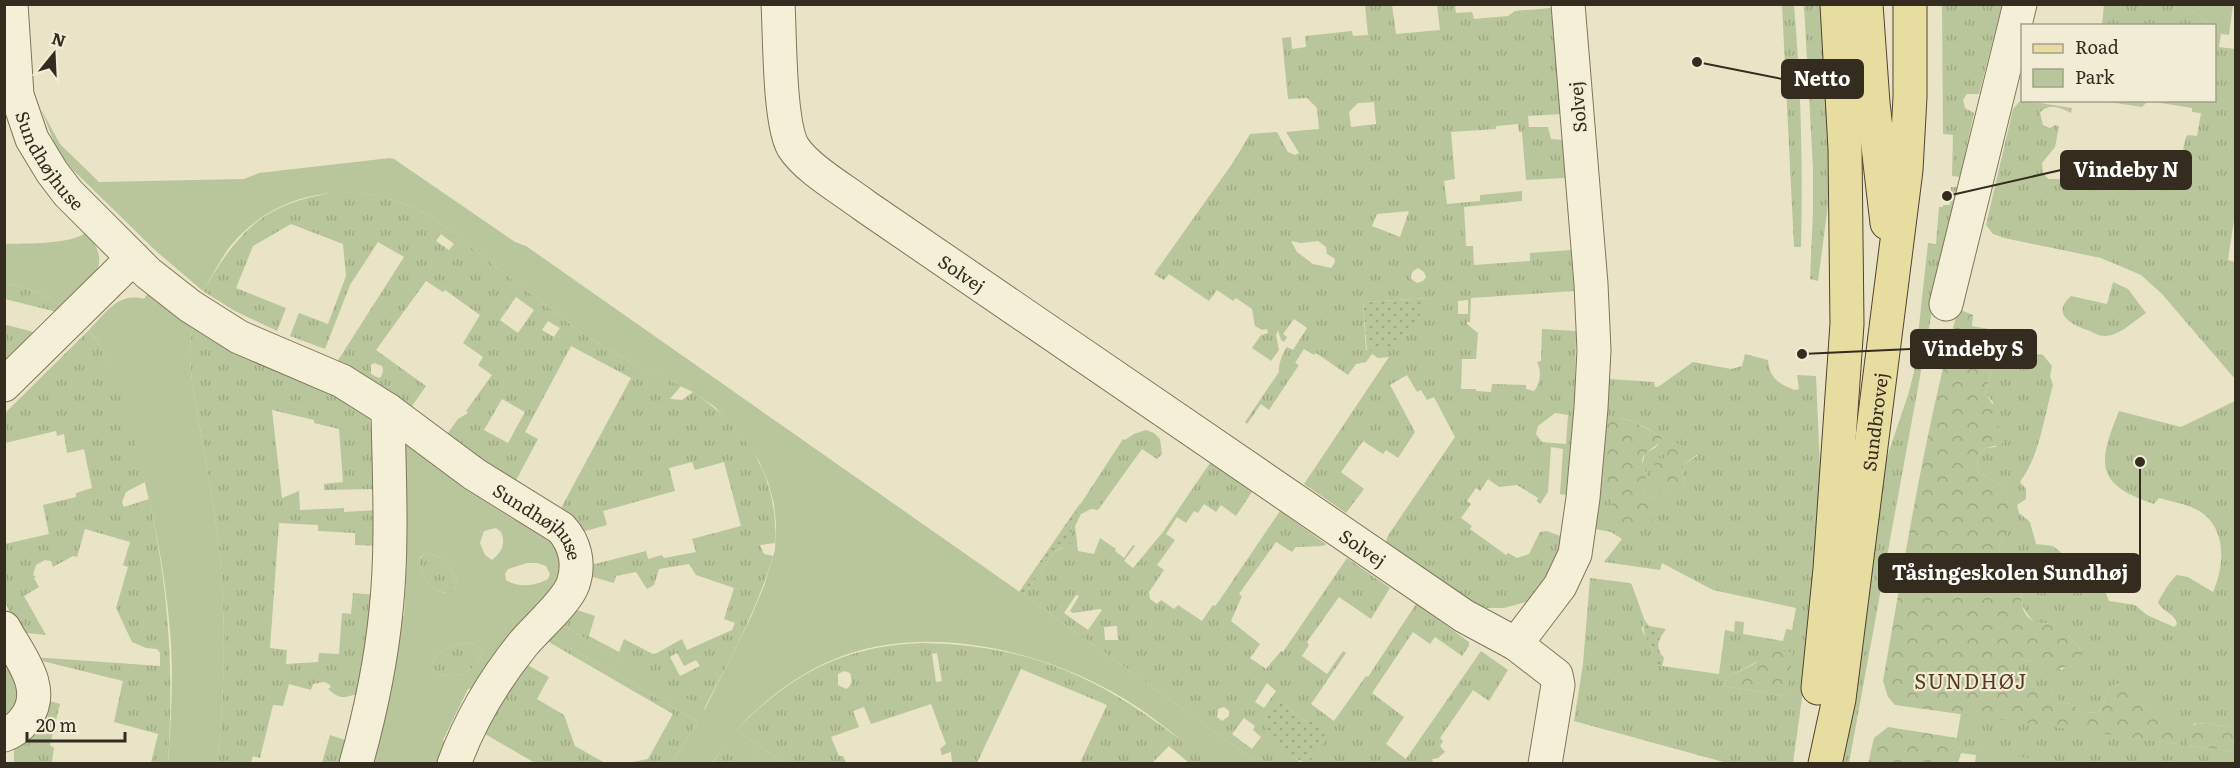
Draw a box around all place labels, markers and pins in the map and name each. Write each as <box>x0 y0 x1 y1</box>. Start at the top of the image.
callout: Netto <box>1782 60 1863 98</box>
callout: Vindeby N <box>2061 151 2191 189</box>
callout: Vindeby S <box>1911 330 2036 368</box>
callout: Tåsingeskolen Sundhøj <box>1879 554 2140 592</box>

